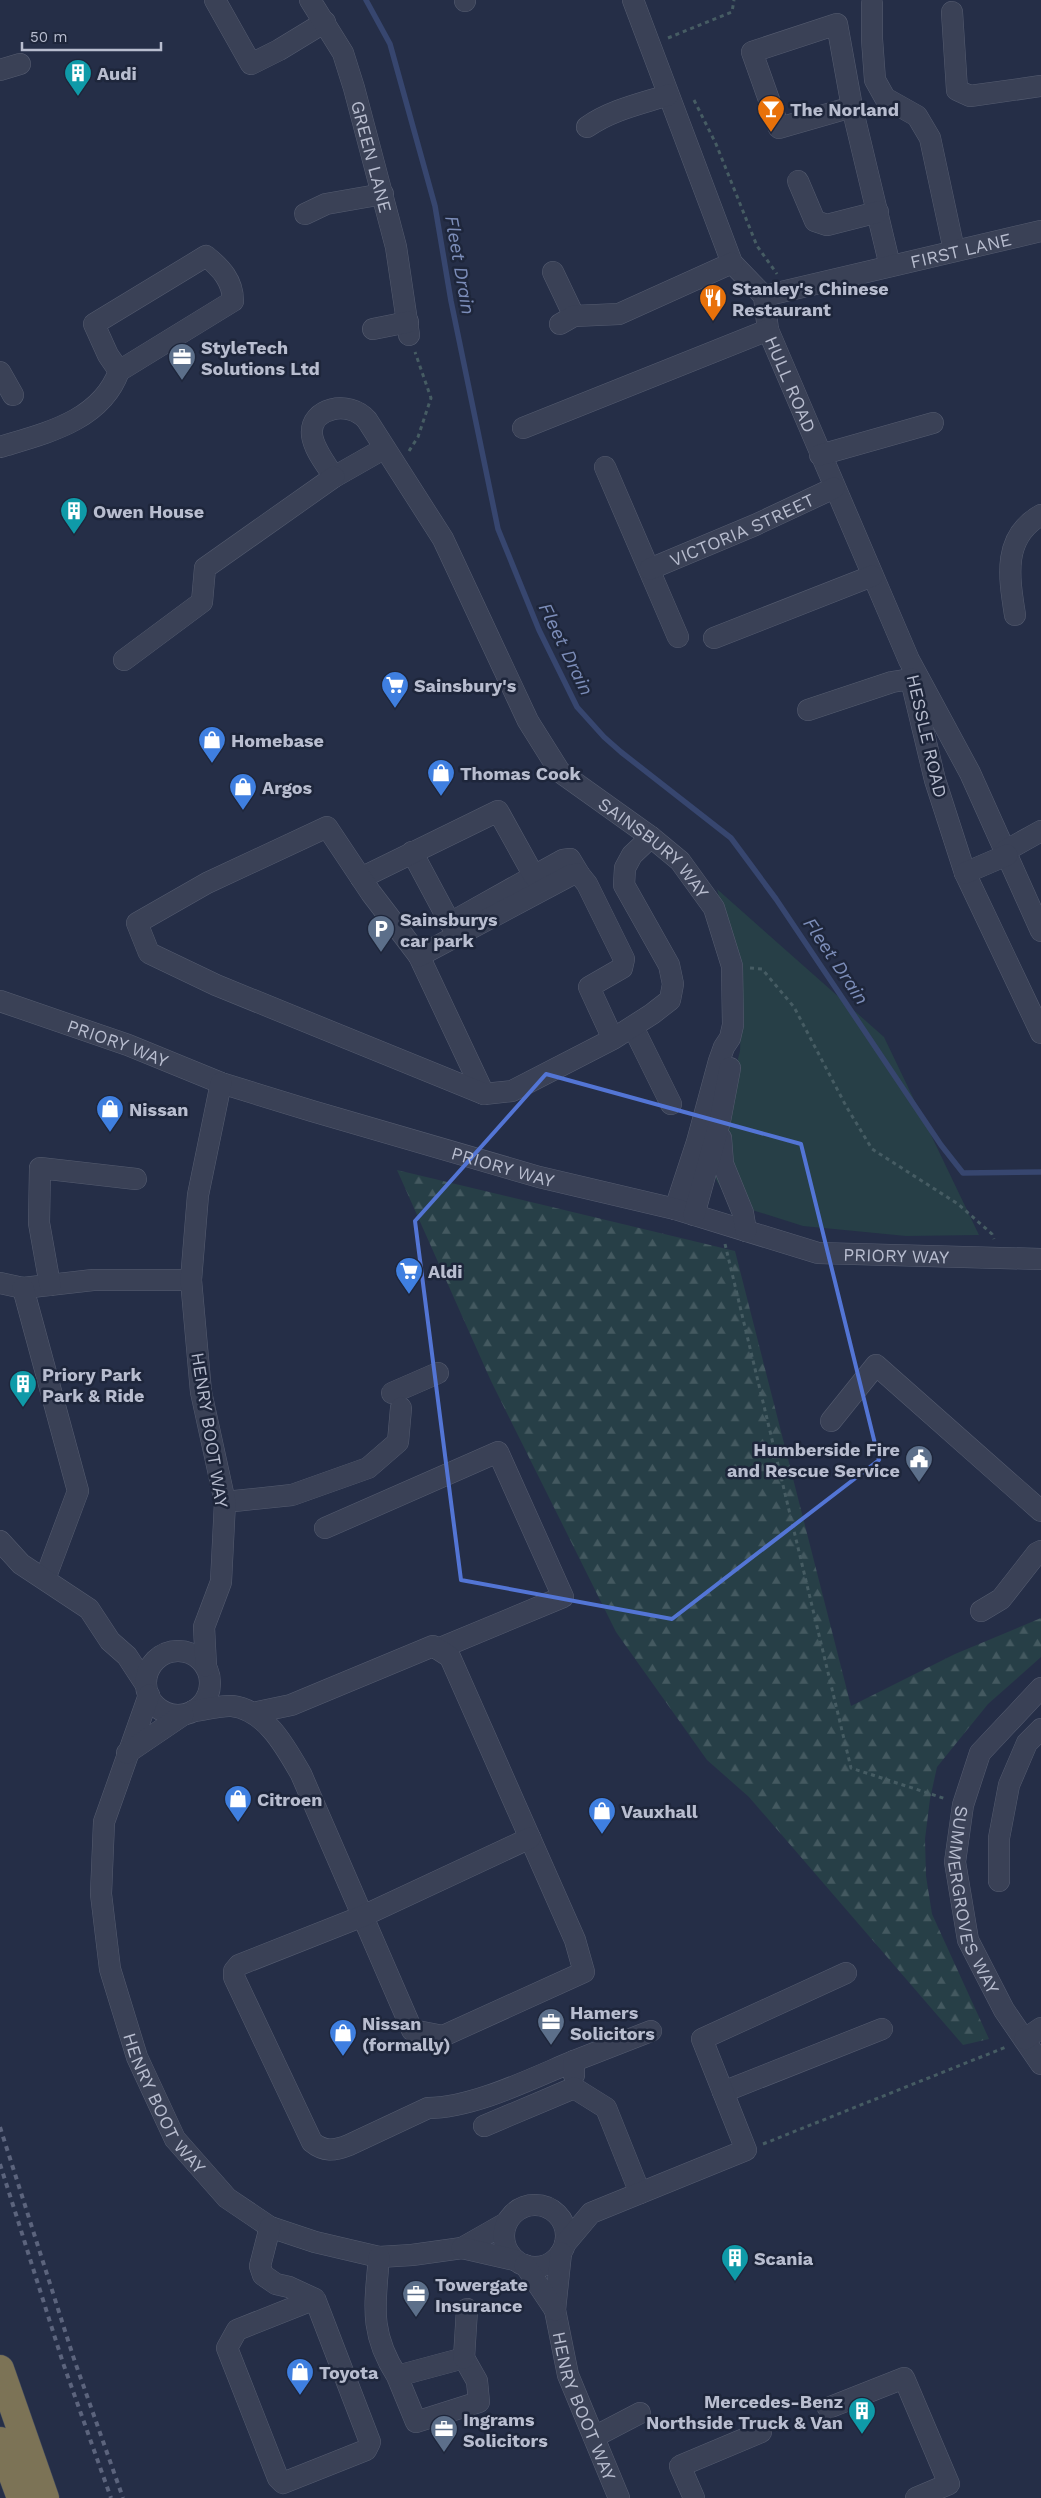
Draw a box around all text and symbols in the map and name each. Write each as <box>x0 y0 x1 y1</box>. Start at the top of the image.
scale bar <box>22 20 161 52</box>
text: 50 m <box>30 28 67 46</box>
building icon: Audi <box>63 58 93 97</box>
place label: Audi <box>97 63 137 84</box>
bar icon: The Norland <box>756 94 786 133</box>
street label: GREEN LANE <box>347 98 397 215</box>
place label: The Norland <box>790 99 899 120</box>
water label: Fleet Drain <box>440 214 480 316</box>
street label: FIRST LANE <box>908 228 1013 272</box>
place label: Stanley's Chinese Restaurant <box>732 278 889 320</box>
restaurant icon: Stanley's Chinese Restaurant <box>698 283 728 322</box>
street label: HULL ROAD <box>761 333 821 436</box>
place label: StyleTech Solutions Ltd <box>201 337 320 379</box>
office icon: StyleTech Solutions Ltd <box>167 342 197 381</box>
street label: VICTORIA STREET <box>666 488 818 570</box>
building icon: Owen House <box>59 496 89 535</box>
place label: Owen House <box>93 501 204 522</box>
water label: Fleet Drain <box>534 599 598 699</box>
supermarket icon: Sainsbury's <box>380 670 410 709</box>
street label: HESSLE ROAD <box>903 672 951 800</box>
place label: Sainsbury's <box>414 675 517 696</box>
shop icon: Homebase <box>197 725 227 764</box>
place label: Homebase <box>231 730 324 751</box>
shop icon: Thomas Cook <box>426 758 456 797</box>
place label: Thomas Cook <box>460 763 581 784</box>
shop icon: Argos <box>228 772 258 811</box>
place label: Argos <box>262 777 313 798</box>
street label: SAINSBURY WAY <box>595 793 714 903</box>
place label: Sainsburys car park <box>400 909 498 951</box>
water label: Fleet Drain <box>798 913 874 1009</box>
parking icon: Sainsburys car park <box>366 914 396 953</box>
street label: PRIORY WAY <box>65 1014 172 1071</box>
shop icon: Nissan <box>95 1094 125 1133</box>
place label: Nissan <box>129 1099 188 1120</box>
street label: PRIORY WAY <box>449 1142 557 1191</box>
street label: PRIORY WAY <box>843 1243 950 1267</box>
supermarket icon: Aldi <box>394 1256 424 1295</box>
place label: Aldi <box>428 1261 463 1282</box>
street label: HENRY BOOT WAY <box>187 1351 233 1510</box>
place label: Priory Park Park & Ride <box>42 1364 144 1406</box>
building icon: Priory Park Park & Ride <box>8 1369 38 1408</box>
place label: Humberside Fire and Rescue Service <box>727 1439 900 1481</box>
public building icon: Humberside Fire and Rescue Service <box>904 1444 934 1483</box>
shop icon: Citroen <box>223 1784 253 1823</box>
place label: Citroen <box>257 1789 322 1810</box>
shop icon: Vauxhall <box>587 1796 617 1835</box>
place label: Vauxhall <box>621 1801 698 1822</box>
street label: SUMMERGROVES WAY <box>944 1804 1005 1998</box>
place label: Hamers Solicitors <box>570 2002 655 2044</box>
office icon: Hamers Solicitors <box>536 2007 566 2046</box>
place label: Nissan (formally) <box>362 2013 450 2055</box>
shop icon: Nissan (formally) <box>328 2018 358 2057</box>
street label: HENRY BOOT WAY <box>120 2030 211 2178</box>
building icon: Scania <box>720 2243 750 2282</box>
place label: Scania <box>754 2248 814 2269</box>
place label: Towergate Insurance <box>435 2274 528 2316</box>
office icon: Towergate Insurance <box>401 2279 431 2318</box>
street label: HENRY BOOT WAY <box>549 2330 621 2484</box>
shop icon: Toyota <box>285 2357 315 2396</box>
place label: Toyota <box>319 2362 379 2383</box>
place label: Mercedes-Benz Northside Truck & Van <box>646 2391 843 2433</box>
building icon: Mercedes-Benz Northside Truck & Van <box>847 2396 877 2435</box>
place label: Ingrams Solicitors <box>463 2409 548 2451</box>
office icon: Ingrams Solicitors <box>429 2414 459 2453</box>

